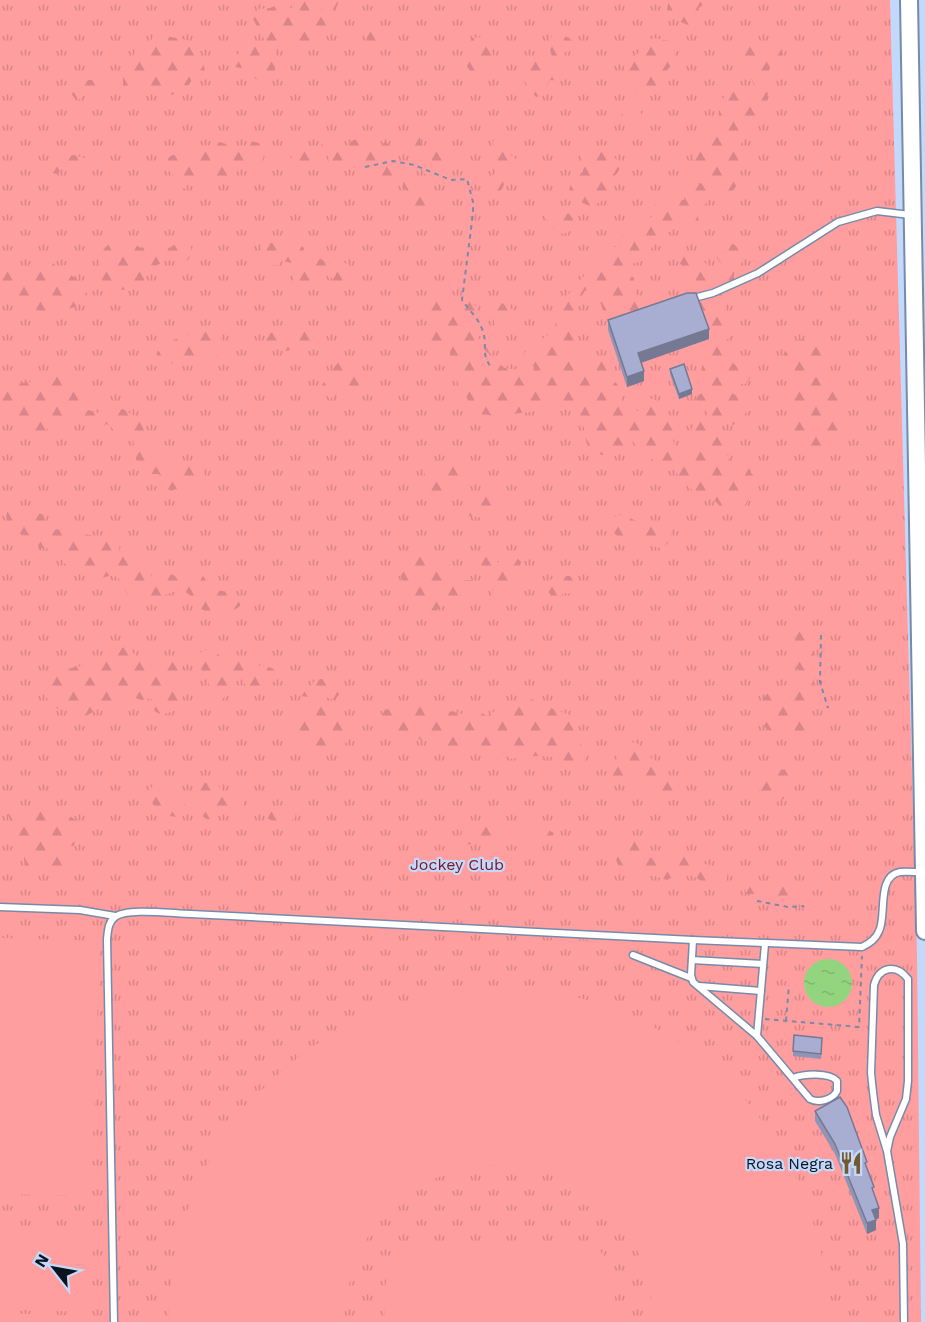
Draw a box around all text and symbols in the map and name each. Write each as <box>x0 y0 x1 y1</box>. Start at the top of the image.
park label: Jockey Club <box>410 855 504 874</box>
restaurant icon: Rosa Negra <box>838 1150 864 1176</box>
place label: Rosa Negra <box>746 1154 833 1173</box>
north arrow <box>24 1238 84 1298</box>
text: N <box>30 1251 53 1271</box>

